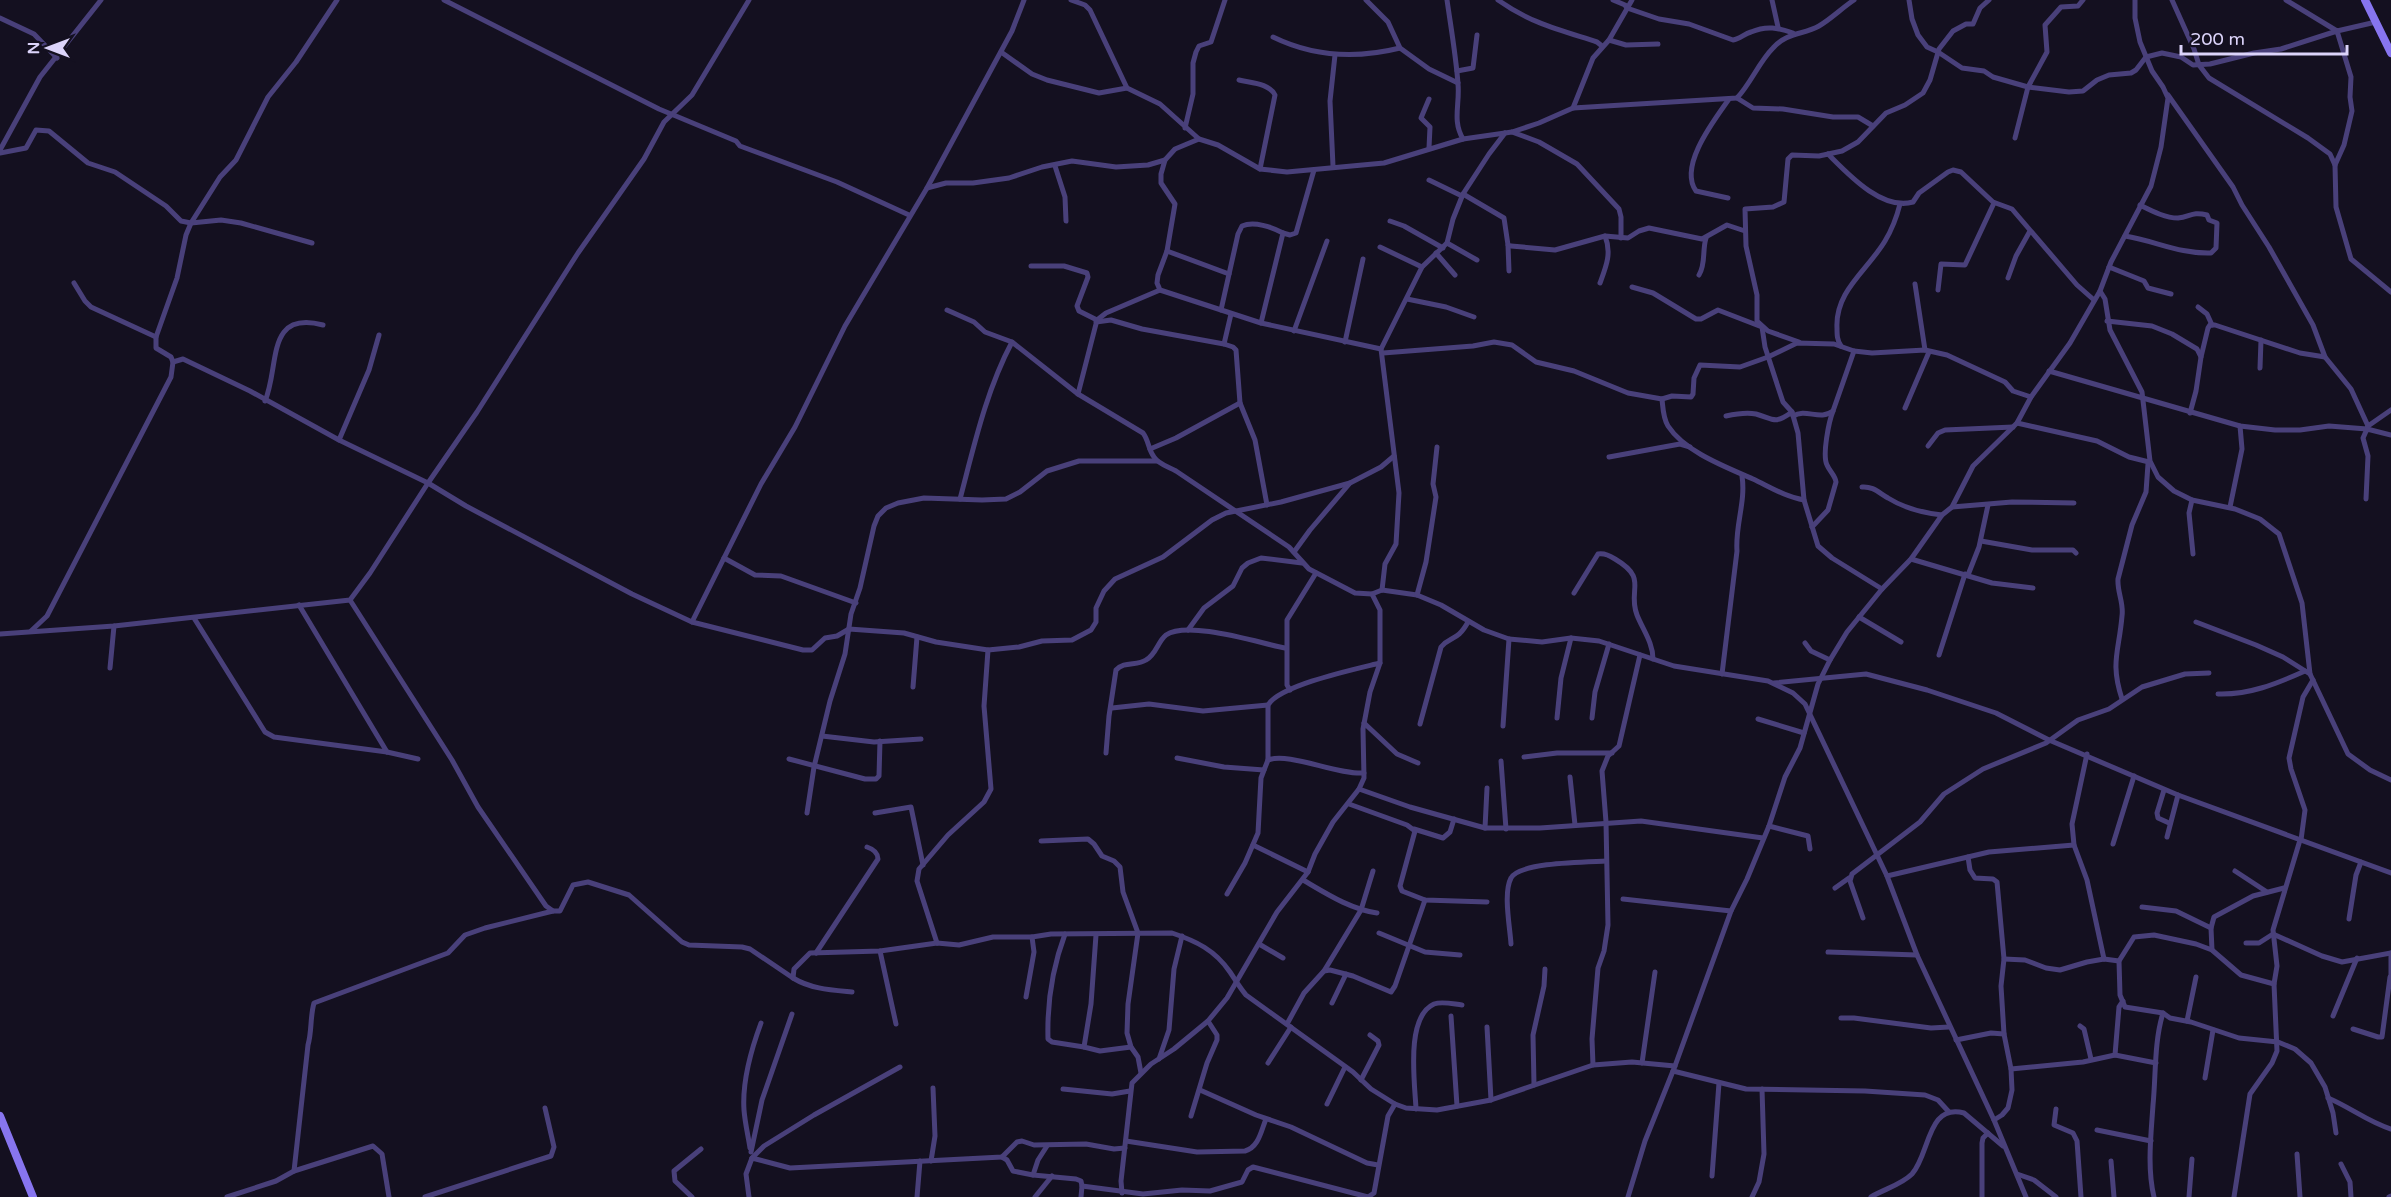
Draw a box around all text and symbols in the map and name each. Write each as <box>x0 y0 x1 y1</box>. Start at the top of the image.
north arrow <box>18 18 78 78</box>
scale bar <box>2181 18 2348 56</box>
text: 200 m <box>2190 28 2245 50</box>
text: N <box>24 42 44 54</box>

